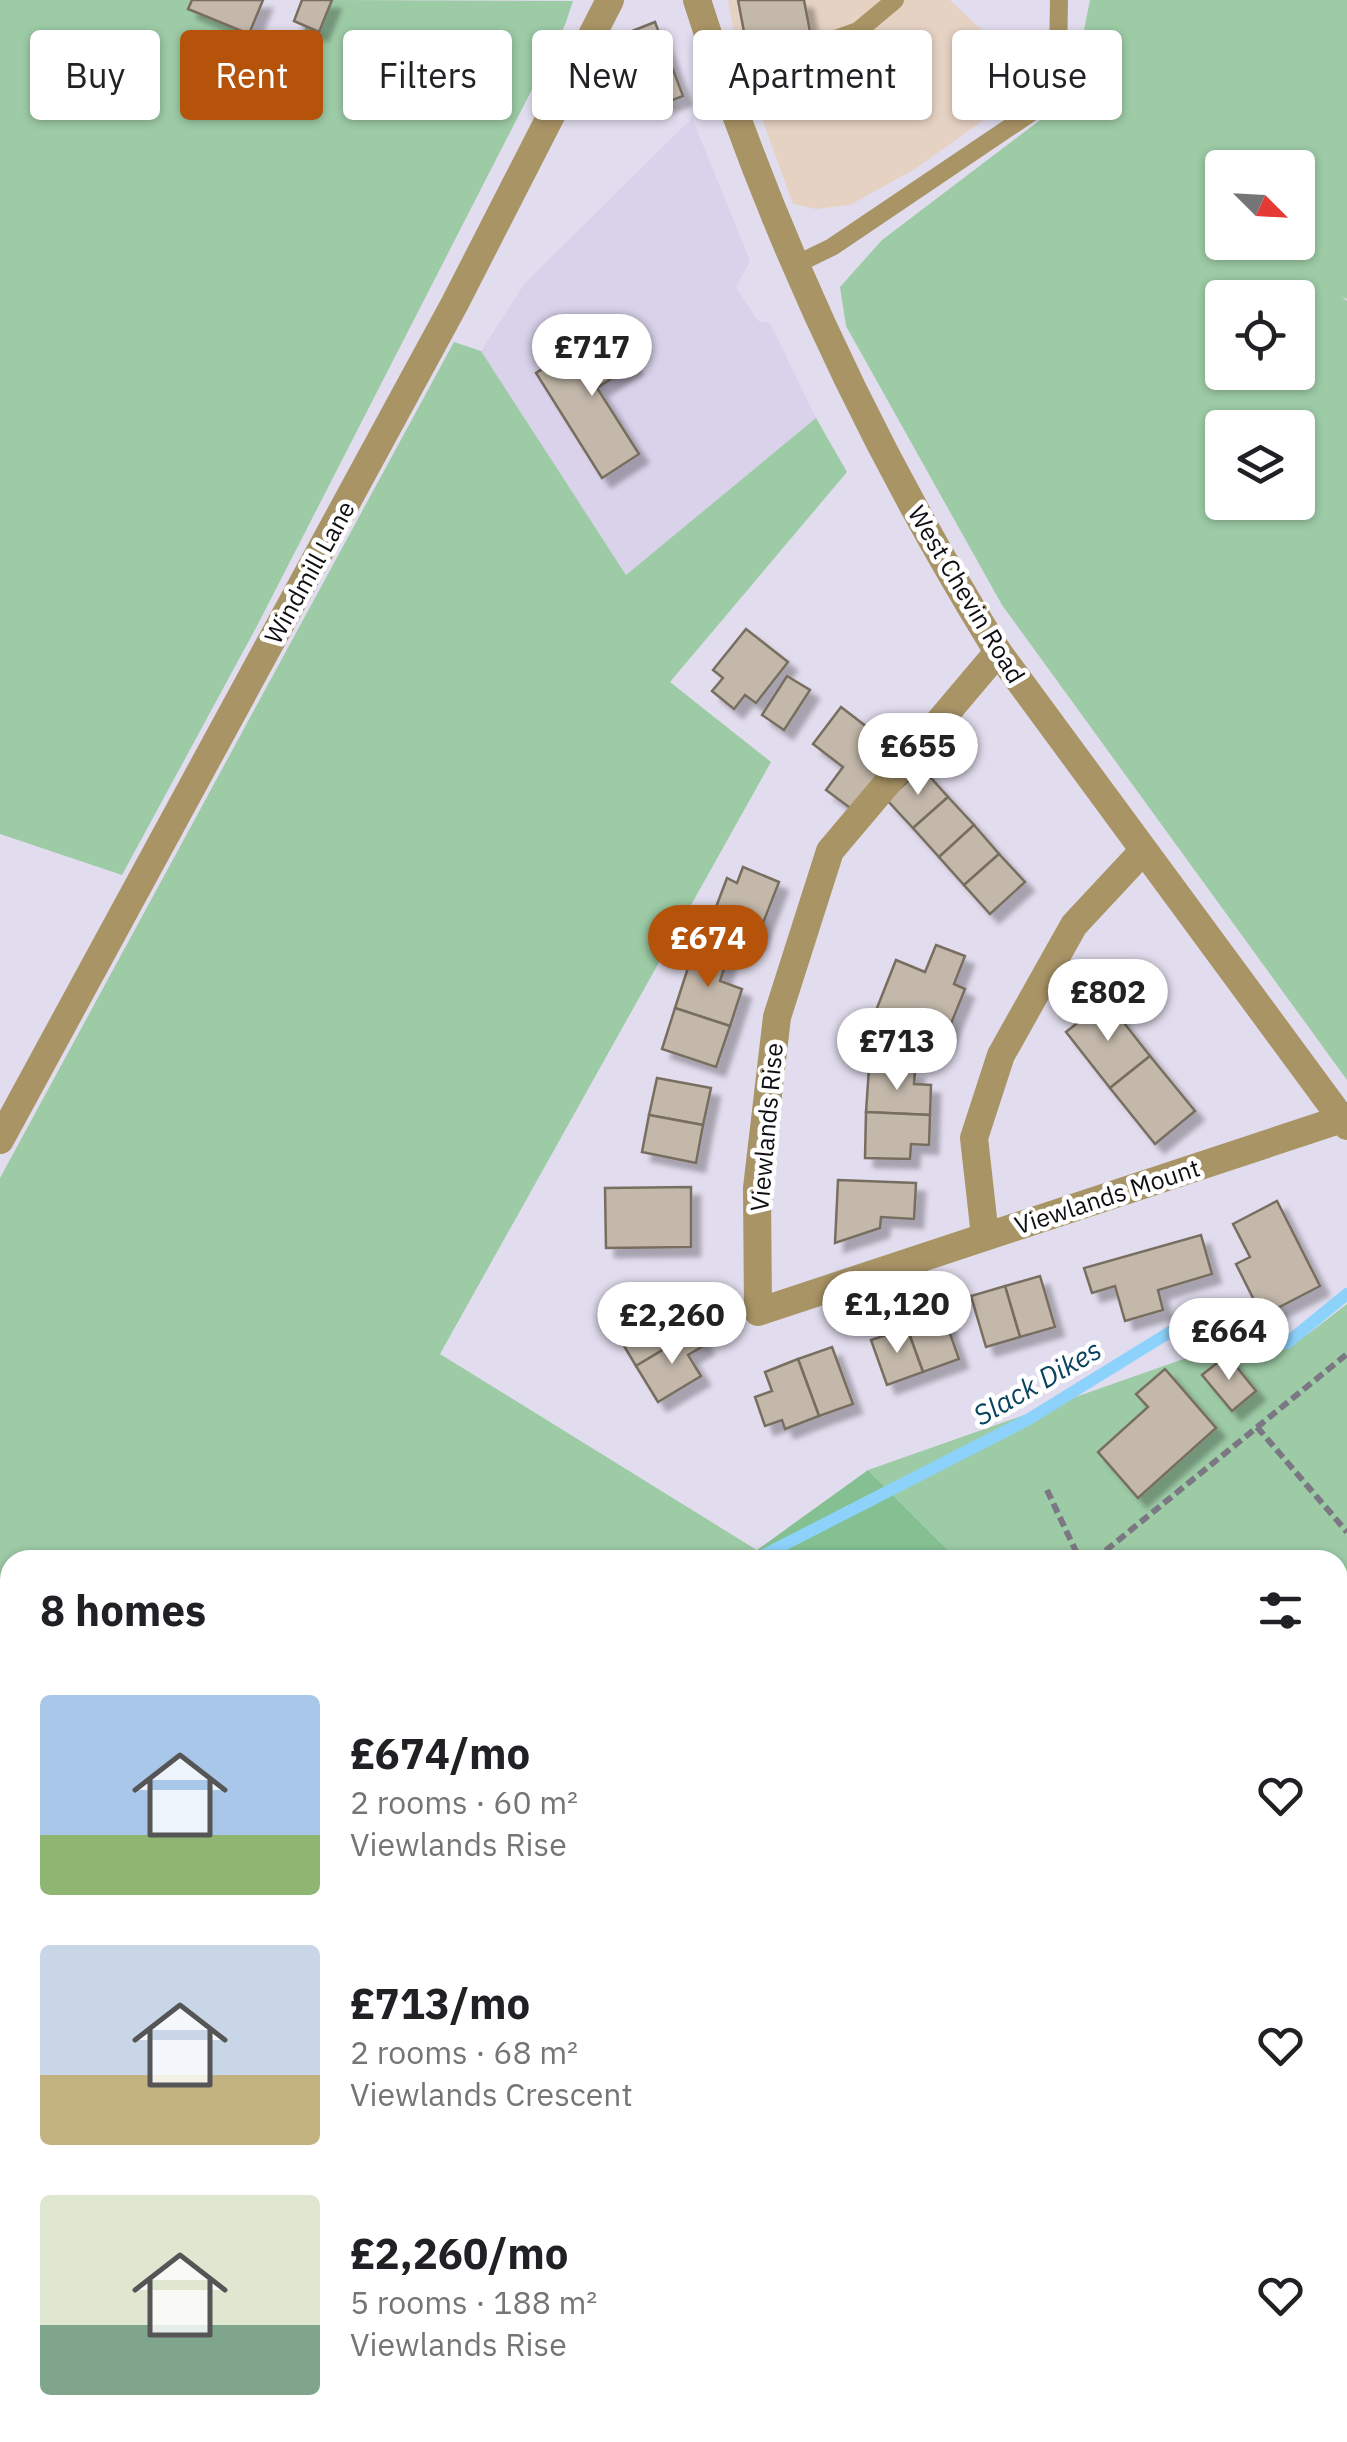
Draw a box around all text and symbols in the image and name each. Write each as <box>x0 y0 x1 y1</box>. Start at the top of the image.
chip: Buy <box>30 30 160 120</box>
chip: Rent <box>180 30 323 120</box>
chip: Filters <box>343 30 512 120</box>
chip: New <box>532 30 673 120</box>
chip: Apartment <box>693 30 932 120</box>
chip: House <box>952 30 1122 120</box>
north arrow <box>1205 150 1315 260</box>
map controls <box>1205 150 1315 520</box>
button: locate <box>1205 280 1315 390</box>
pin: £717 <box>533 314 651 399</box>
text: £717 <box>554 325 630 367</box>
button: layers <box>1205 410 1315 520</box>
street label: Windmill Lane <box>256 495 362 649</box>
street label: West Chevin Road <box>901 499 1033 689</box>
pin: £655 <box>859 713 977 798</box>
text: £655 <box>880 724 956 766</box>
pin: £674 <box>649 905 767 990</box>
text: £674 <box>670 916 746 958</box>
pin: £802 <box>1049 959 1167 1044</box>
text: £802 <box>1070 970 1146 1012</box>
pin: £713 <box>838 1008 956 1093</box>
text: £713 <box>859 1019 935 1061</box>
street label: Viewlands Rise <box>742 1041 790 1213</box>
street label: Viewlands Mount <box>1010 1151 1204 1241</box>
pin: £1,120 <box>816 1271 978 1356</box>
pin: £2,260 <box>591 1282 753 1367</box>
text: £1,120 <box>844 1282 950 1324</box>
text: £2,260 <box>619 1293 725 1335</box>
pin: £664 <box>1170 1298 1288 1383</box>
text: £664 <box>1191 1309 1267 1351</box>
water label: Slack Dikes <box>966 1331 1108 1433</box>
text: 8 homes <box>40 1583 206 1638</box>
icon: filters <box>1253 1583 1308 1638</box>
text: £674/mo <box>350 1726 530 1781</box>
icon: home <box>120 1735 240 1855</box>
icon: heart <box>1253 1768 1308 1823</box>
text: 2 rooms · 60 m² <box>350 1781 578 1823</box>
text: Viewlands Rise <box>350 1823 567 1865</box>
text: £713/mo <box>350 1976 530 2031</box>
icon: home <box>120 1985 240 2105</box>
icon: heart <box>1253 2018 1308 2073</box>
text: 2 rooms · 68 m² <box>350 2031 578 2073</box>
text: Viewlands Crescent <box>350 2073 633 2115</box>
text: £2,260/mo <box>350 2226 568 2281</box>
icon: home <box>120 2235 240 2355</box>
icon: heart <box>1253 2268 1308 2323</box>
text: 5 rooms · 188 m² <box>350 2281 597 2323</box>
text: Viewlands Rise <box>350 2323 567 2365</box>

